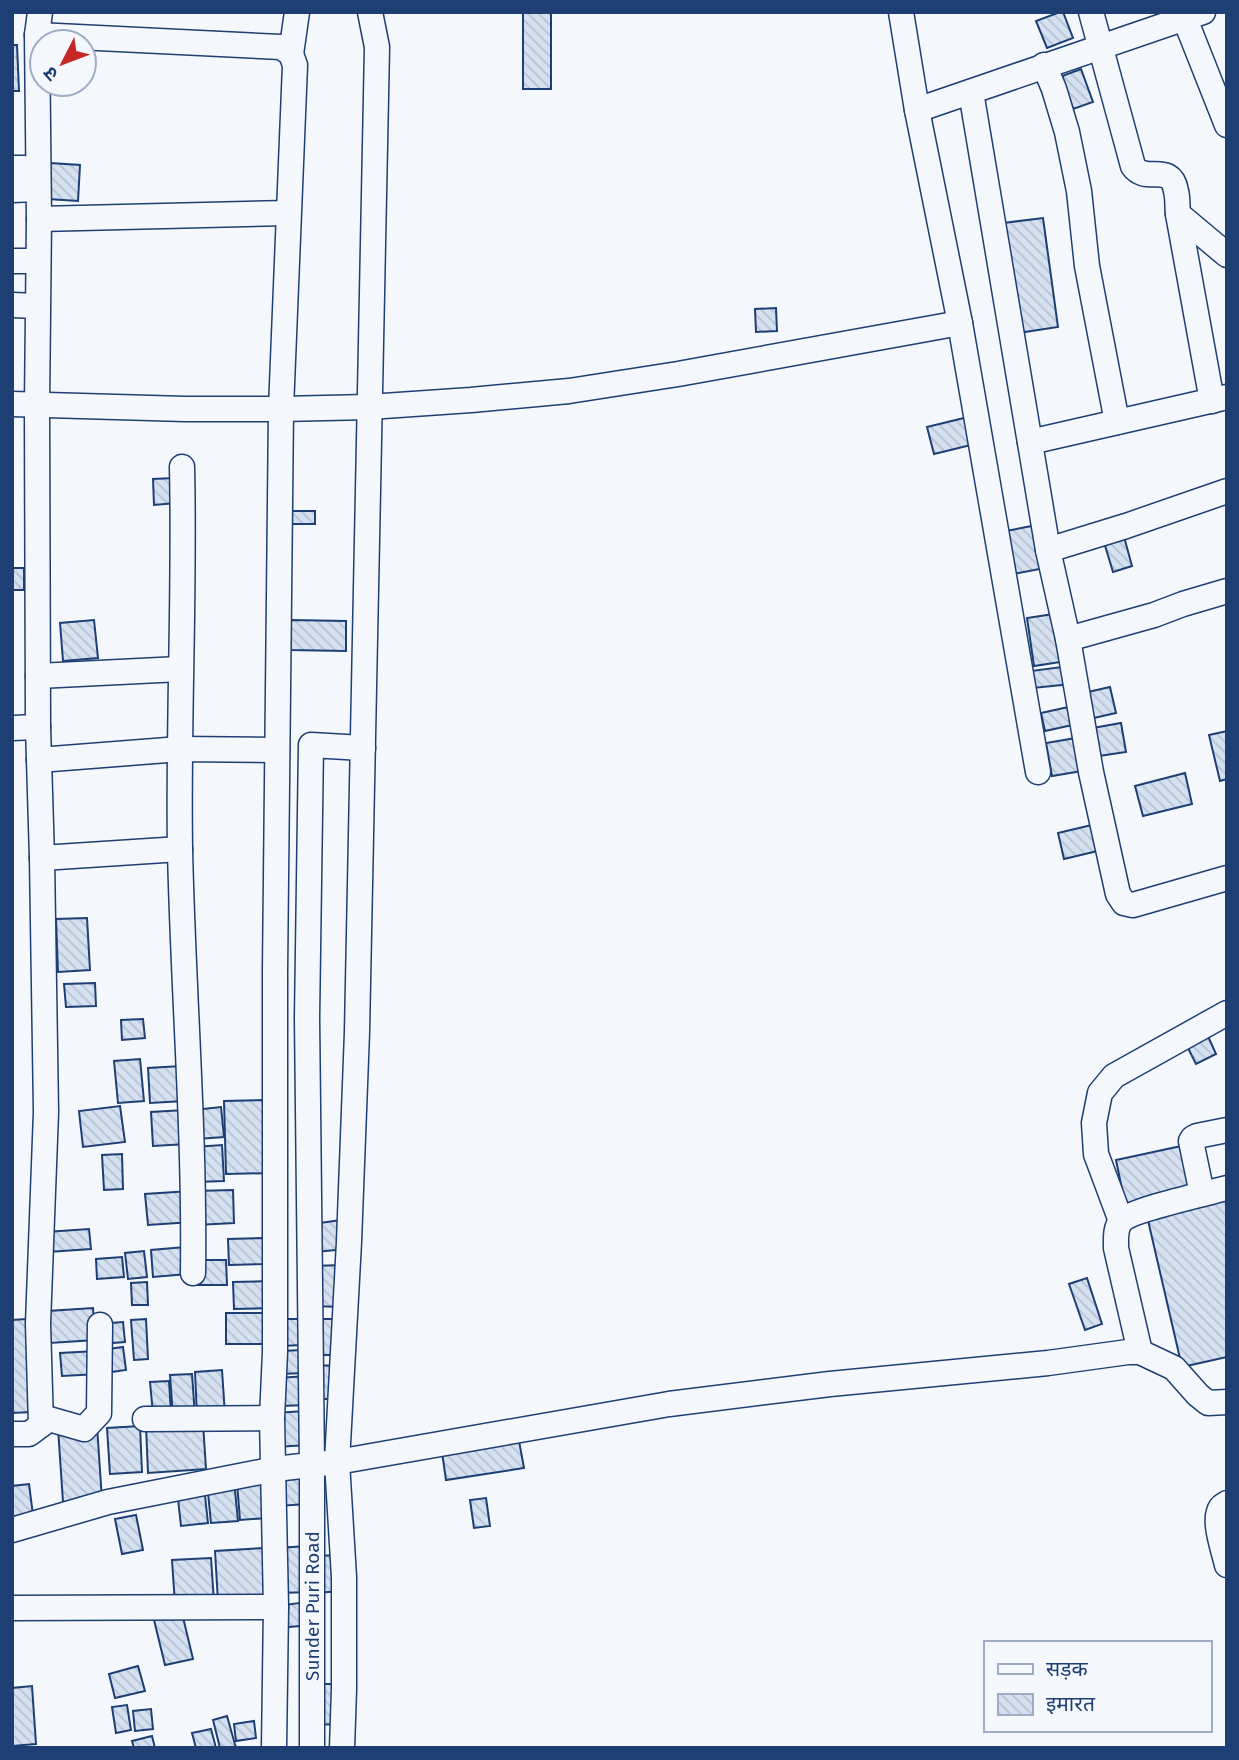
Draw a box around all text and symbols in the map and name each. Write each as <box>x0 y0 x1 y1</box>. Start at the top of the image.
north arrow <box>28 28 98 98</box>
text: उ <box>38 62 63 86</box>
street label: Sunder Puri Road <box>301 1531 324 1681</box>
legend <box>984 1641 1211 1732</box>
text: सड़क <box>1046 1656 1088 1682</box>
text: इमारत <box>1046 1691 1096 1717</box>

